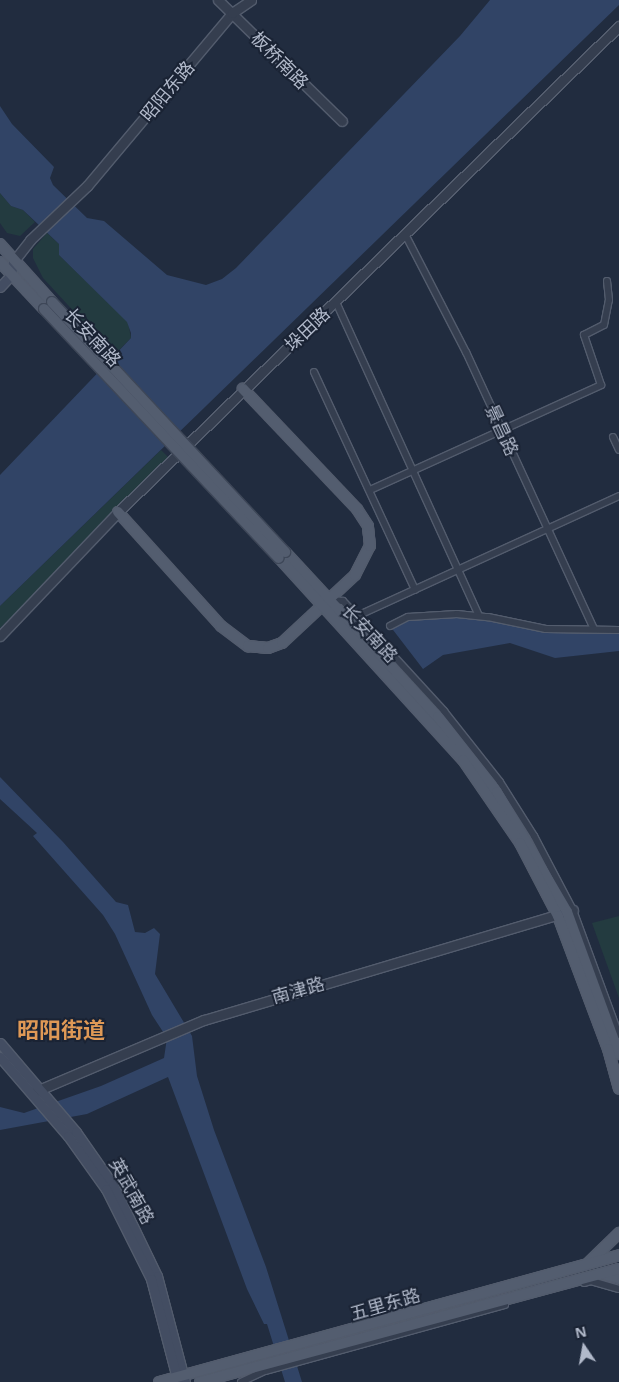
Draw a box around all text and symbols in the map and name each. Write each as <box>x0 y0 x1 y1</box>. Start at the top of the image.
street label: 板桥南路 <box>247 27 313 93</box>
street label: 昭阳东路 <box>136 56 198 126</box>
street label: 垛田路 <box>280 302 334 356</box>
street label: 长安南路 <box>61 303 125 371</box>
street label: 景昌路 <box>481 401 523 459</box>
street label: 长安南路 <box>338 599 402 667</box>
street label: 南津路 <box>269 972 327 1008</box>
district label: 昭阳街道 <box>17 1017 105 1043</box>
street label: 英武南路 <box>105 1154 159 1228</box>
street label: 五里东路 <box>347 1284 423 1324</box>
text: N <box>573 1321 588 1342</box>
north arrow <box>559 1322 609 1372</box>

